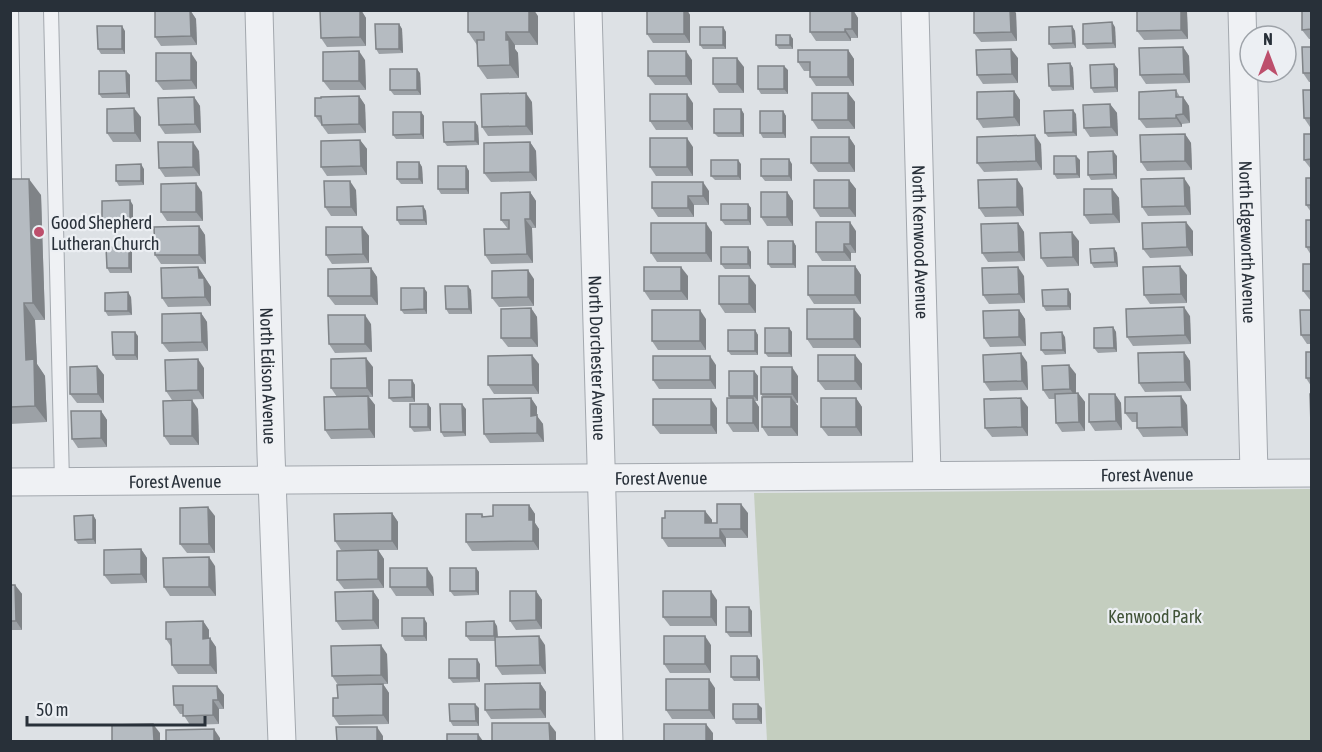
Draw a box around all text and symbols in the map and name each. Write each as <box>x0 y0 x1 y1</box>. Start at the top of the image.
north arrow <box>1238 24 1298 84</box>
text: N <box>1263 30 1273 48</box>
street label: North Edgeworth Avenue <box>1235 160 1261 324</box>
street label: North Kenwood Avenue <box>908 164 933 319</box>
place label: Good Shepherd Lutheran Church <box>51 212 160 254</box>
marker: Good Shepherd Lutheran Church <box>32 225 46 239</box>
street label: North Dorchester Avenue <box>585 275 611 441</box>
street label: North Edison Avenue <box>257 307 281 445</box>
street label: Forest Avenue <box>1101 463 1193 485</box>
street label: Forest Avenue <box>615 467 707 488</box>
street label: Forest Avenue <box>129 470 221 492</box>
park label: Kenwood Park <box>1108 606 1202 627</box>
scale bar <box>27 689 206 727</box>
text: 50 m <box>36 699 68 720</box>

